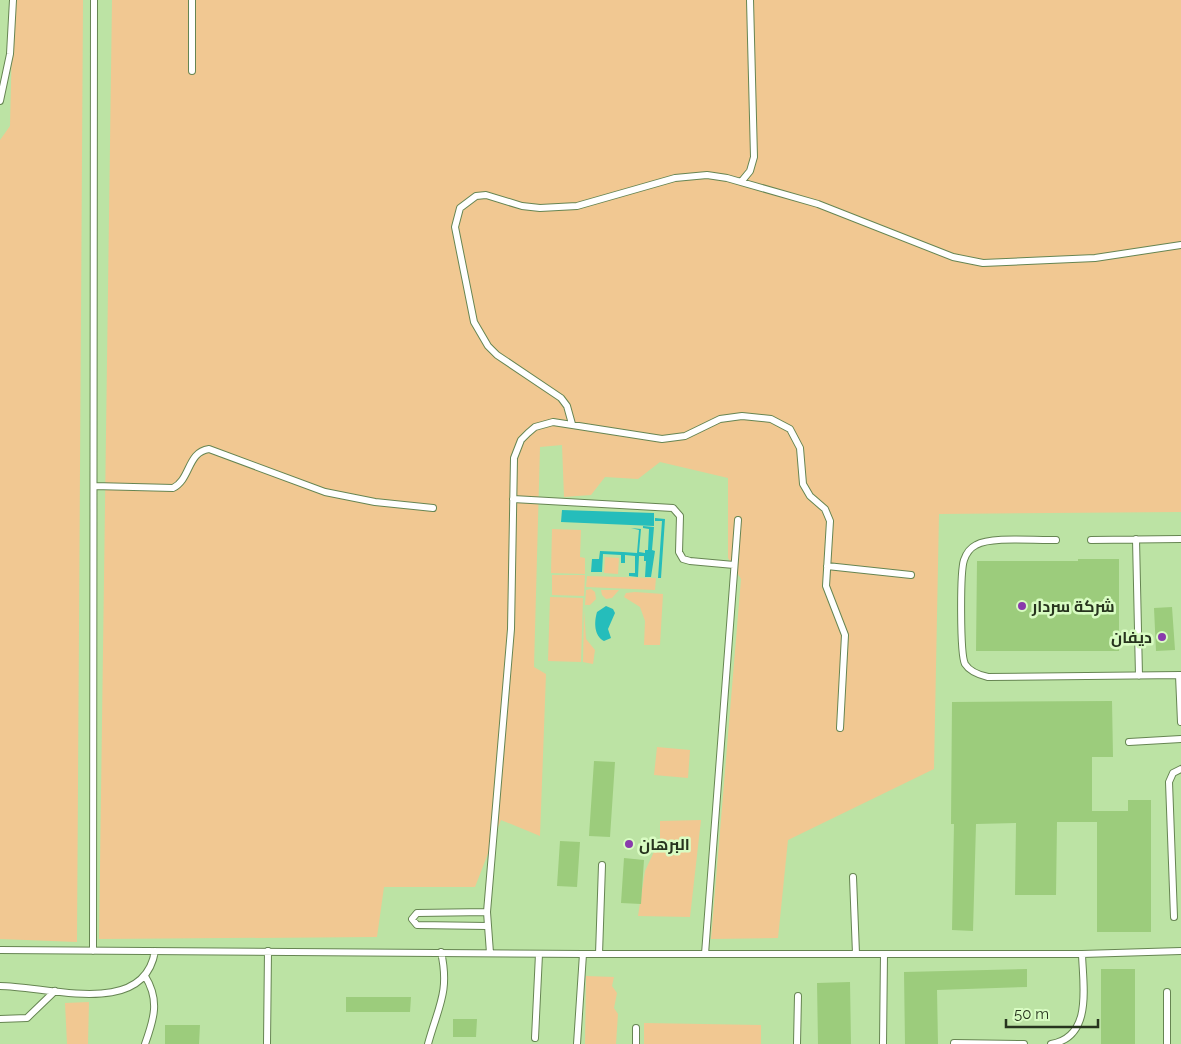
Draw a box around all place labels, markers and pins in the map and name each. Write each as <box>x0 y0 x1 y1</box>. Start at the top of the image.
place label: شركة سردار <box>1031 597 1115 616</box>
marker: شركة سردار <box>1016 600 1028 612</box>
place label: ديفان <box>1111 628 1152 647</box>
marker: ديفان <box>1156 631 1168 643</box>
place label: البرهان <box>639 835 690 854</box>
marker: البرهان <box>623 838 635 850</box>

